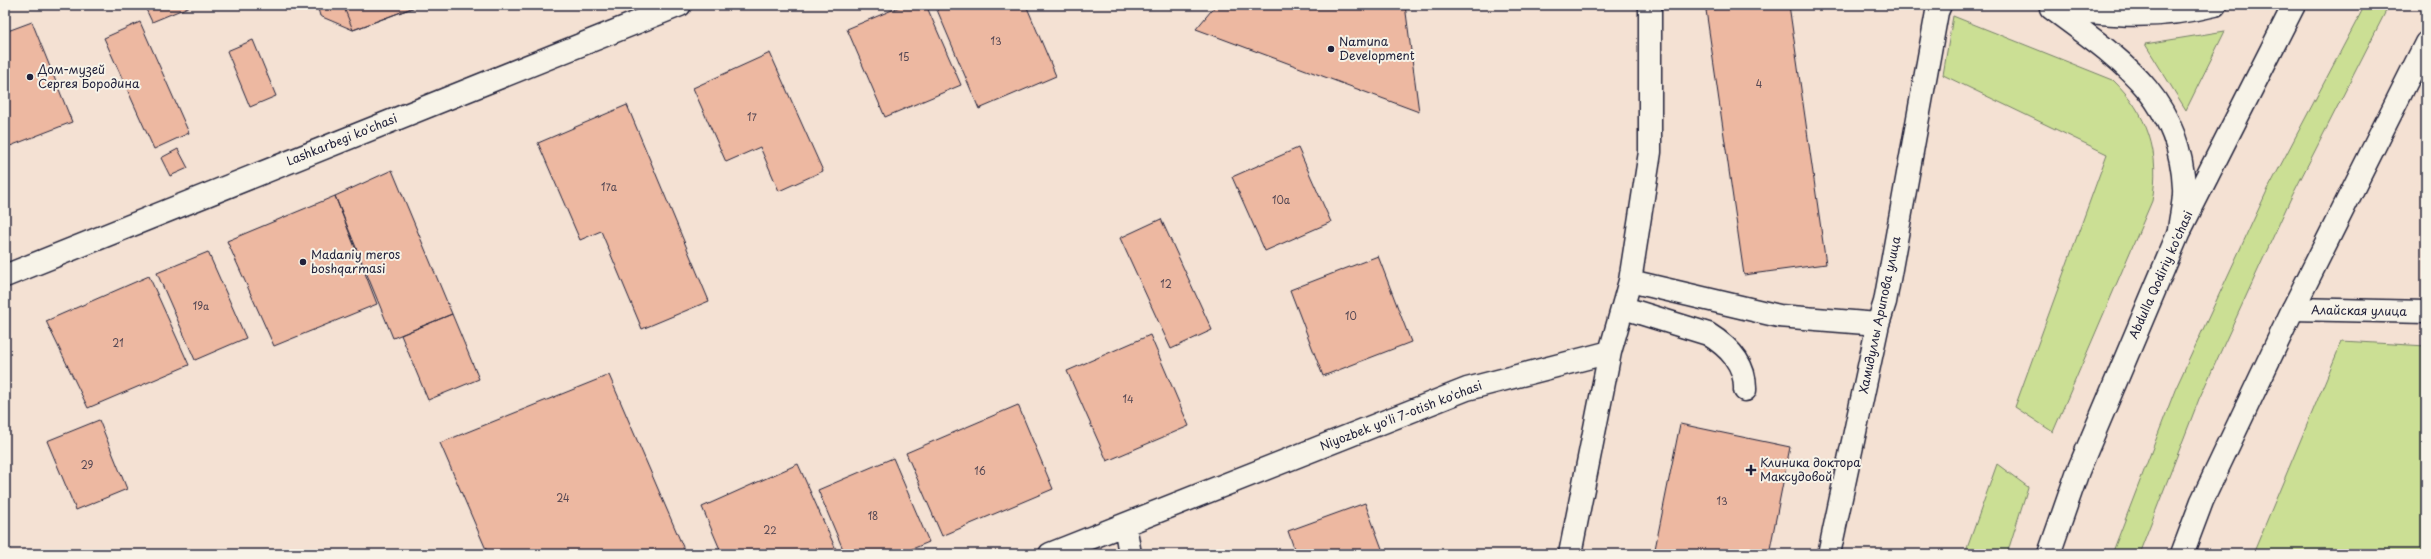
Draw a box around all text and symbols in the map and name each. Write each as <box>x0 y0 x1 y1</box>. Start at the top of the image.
place label: Namuna Development <box>1339 32 1415 64</box>
house number: 13 <box>990 33 1002 48</box>
marker: Namuna Development <box>1326 44 1336 54</box>
house number: 15 <box>899 49 909 64</box>
place label: Дом-музей Сергея Бородина <box>37 60 140 92</box>
marker: Дом-музей Сергея Бородина <box>25 72 35 82</box>
house number: 4 <box>1756 76 1763 91</box>
street label: Lashkarbegi ko'chasi <box>284 109 400 170</box>
house number: 17 <box>747 109 758 124</box>
house number: 17a <box>601 179 618 194</box>
house number: 10a <box>1272 192 1291 207</box>
street label: Abdulla Qodiriy ko'chasi <box>2124 208 2196 341</box>
street label: Хамидуллы Арипова улица <box>1854 234 1905 395</box>
place label: Madaniy meros boshqarmasi <box>311 245 401 277</box>
marker: Madaniy meros boshqarmasi <box>298 257 308 267</box>
house number: 12 <box>1160 276 1172 291</box>
house number: 19a <box>193 298 210 313</box>
street label: Алайская улица <box>2311 300 2407 320</box>
house number: 10 <box>1345 308 1357 323</box>
house number: 21 <box>112 335 124 350</box>
street label: Niyozbek yo'li 7-otish ko'chasi <box>1317 376 1484 454</box>
house number: 14 <box>1122 391 1134 406</box>
place label: Клиника доктора Максудовой <box>1760 453 1861 485</box>
house number: 29 <box>81 457 94 472</box>
house number: 16 <box>974 463 986 478</box>
marker: Клиника доктора Максудовой <box>1745 464 1757 476</box>
house number: 24 <box>556 490 570 505</box>
house number: 13 <box>1716 493 1728 508</box>
house number: 18 <box>868 508 878 523</box>
house number: 22 <box>763 522 777 537</box>

